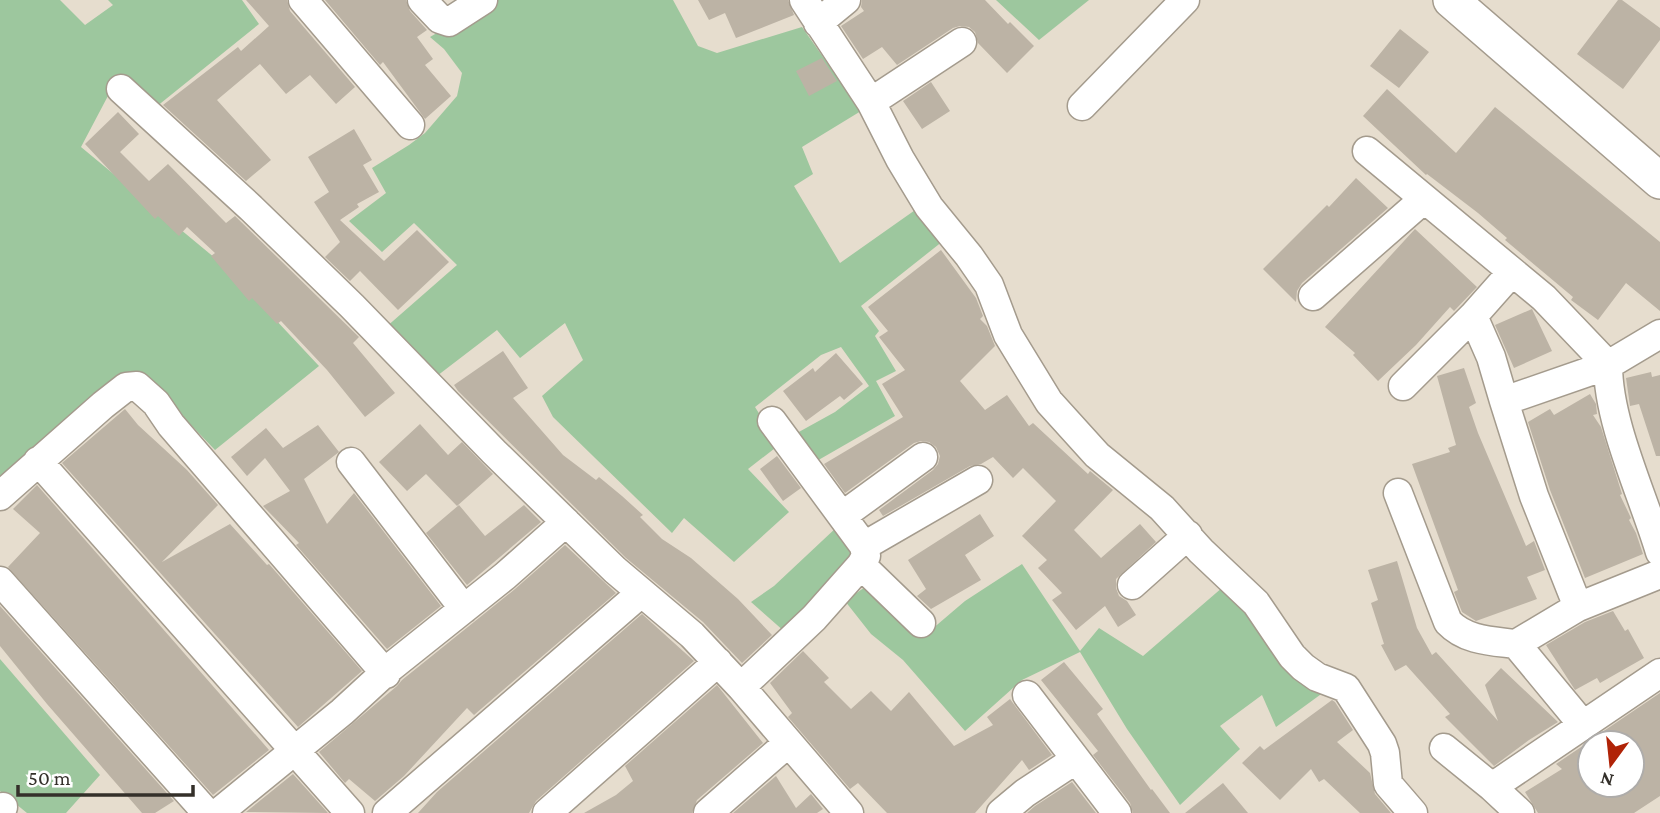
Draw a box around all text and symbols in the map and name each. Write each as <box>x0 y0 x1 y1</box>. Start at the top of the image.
north arrow <box>1576 729 1646 799</box>
scale bar <box>18 754 192 798</box>
text: 50 m <box>28 766 71 790</box>
text: N <box>1598 768 1616 792</box>

